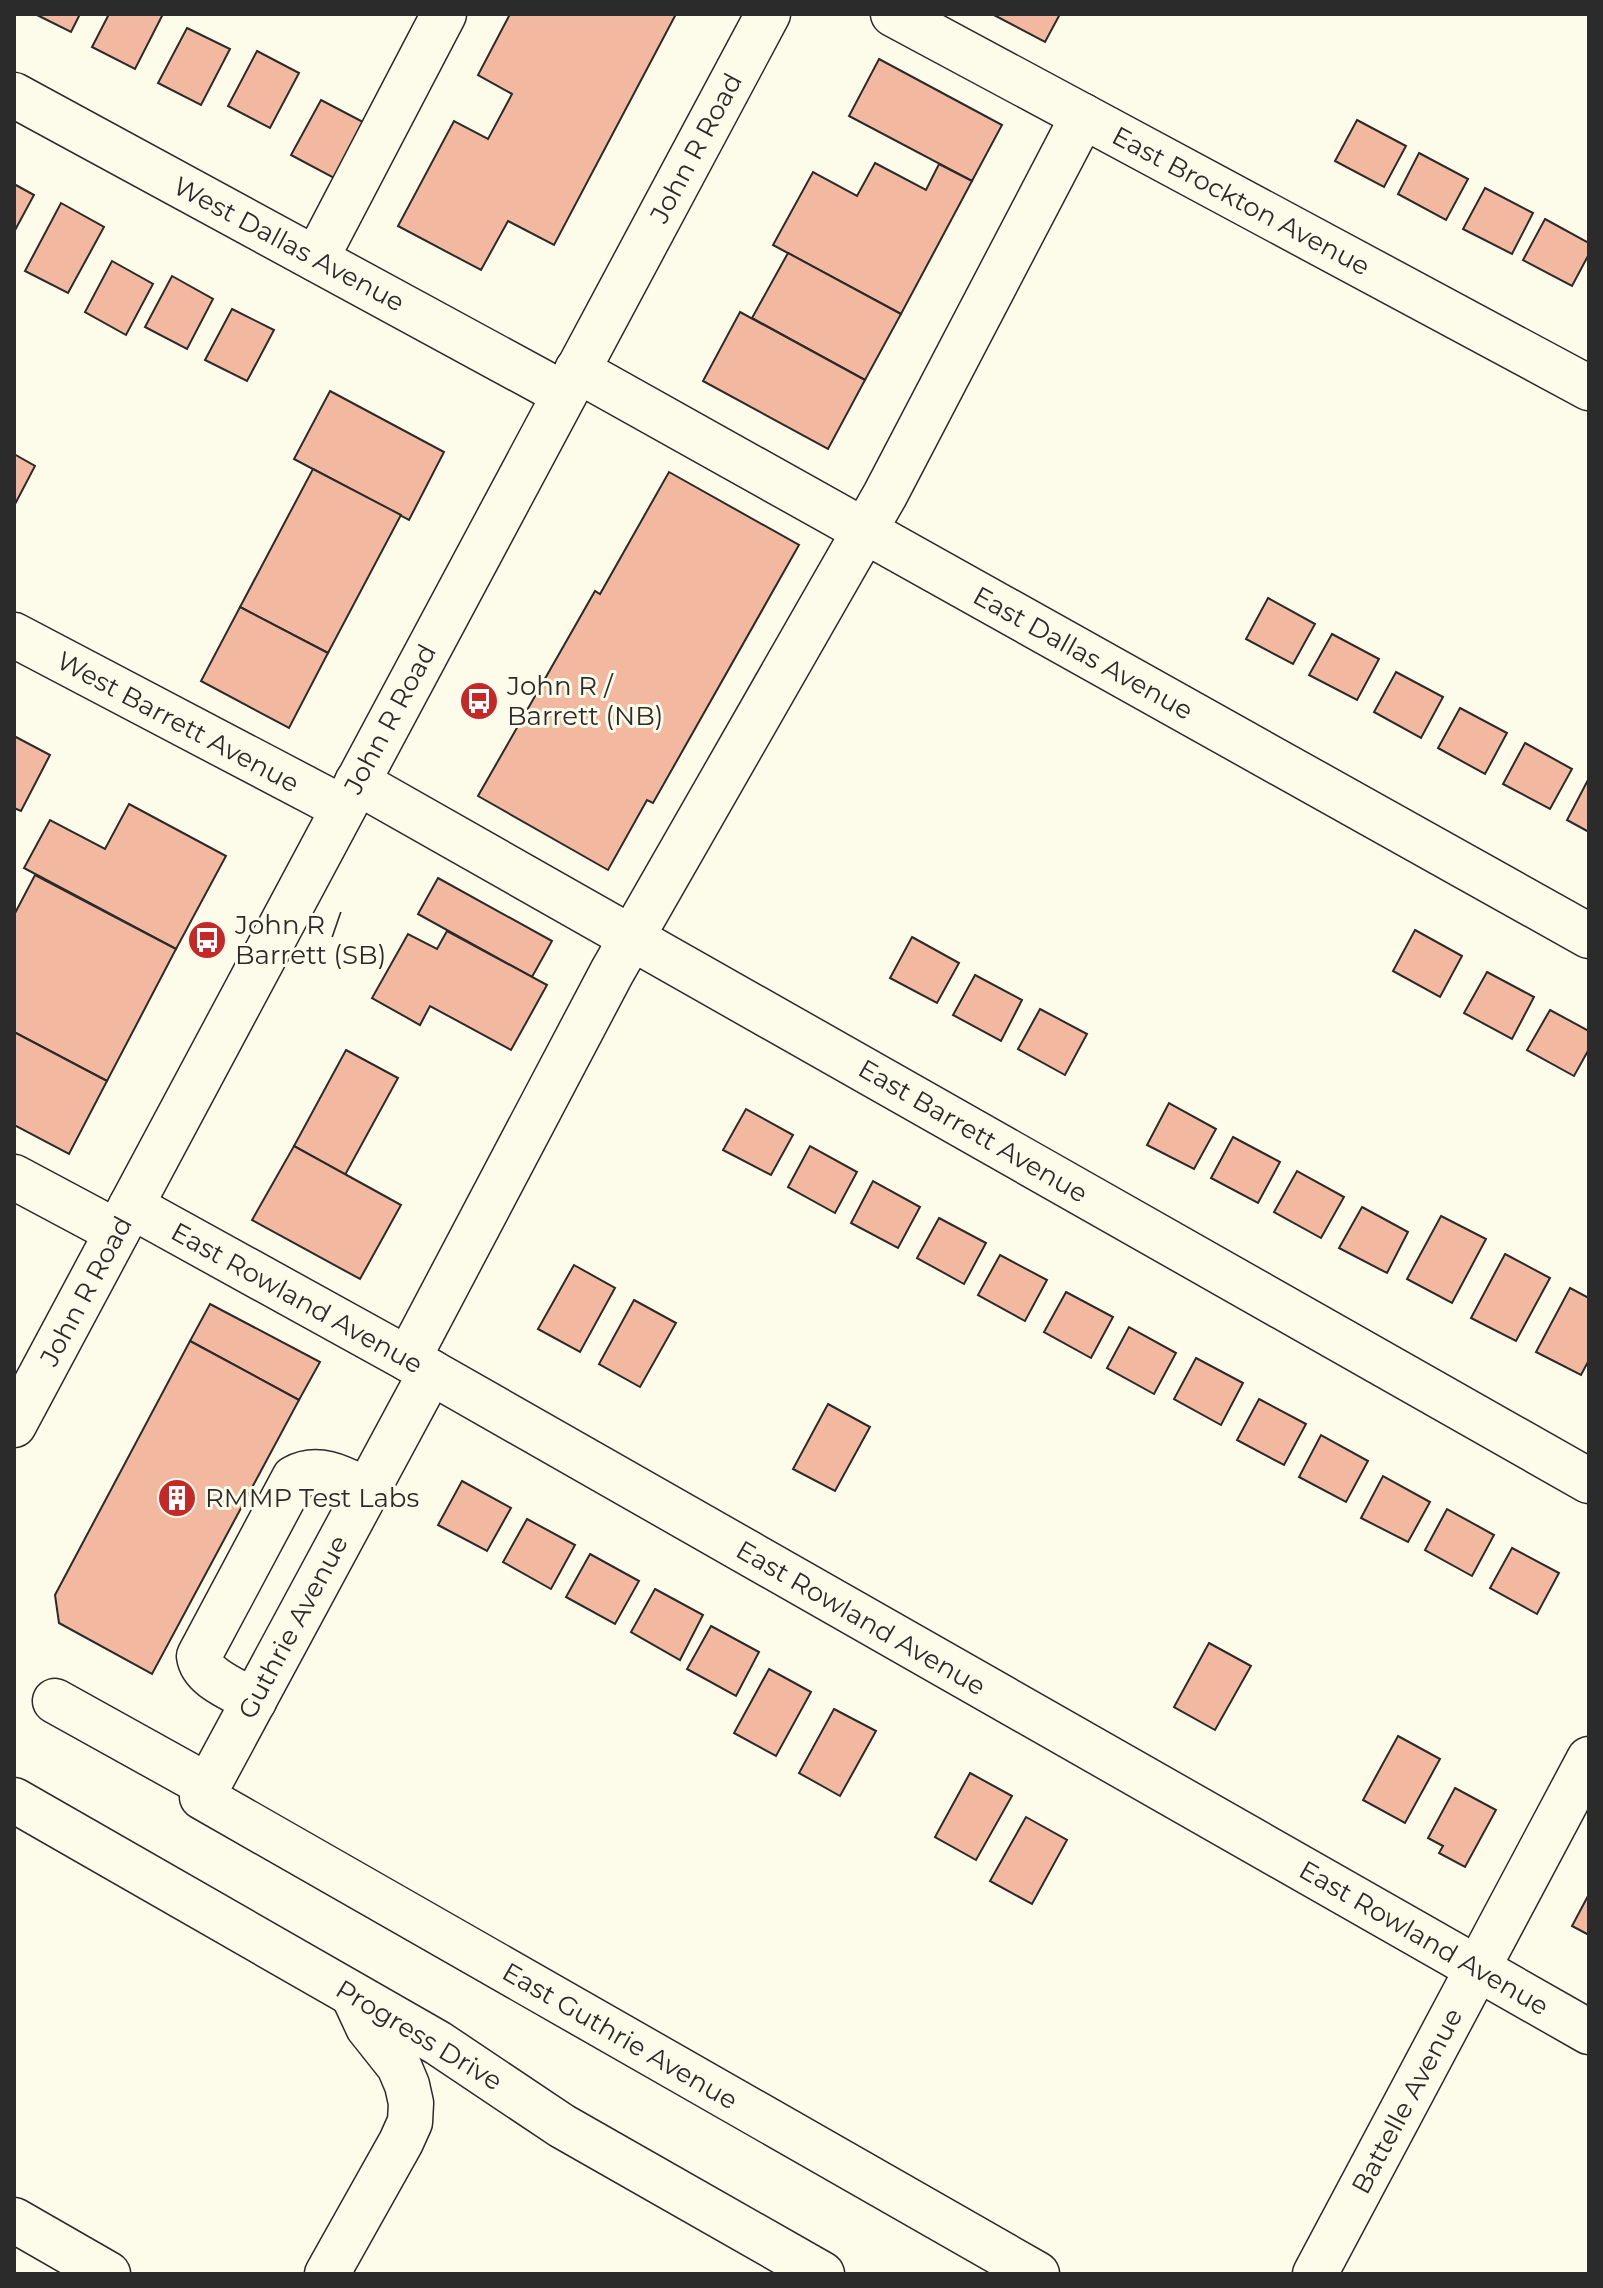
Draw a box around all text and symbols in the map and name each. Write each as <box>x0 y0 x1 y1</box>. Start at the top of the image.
street label: John R Road <box>643 68 749 229</box>
street label: East Brockton Avenue <box>1107 119 1375 283</box>
street label: West Dallas Avenue <box>168 170 410 318</box>
street label: East Dallas Avenue <box>968 579 1198 727</box>
street label: John R Road <box>337 639 443 800</box>
street label: West Barrett Avenue <box>51 645 305 799</box>
place label: John R / Barrett (NB) <box>506 670 663 732</box>
bus stop icon: John R / Barrett (NB) <box>458 680 500 722</box>
place label: John R / Barrett (SB) <box>234 909 386 971</box>
bus stop icon: John R / Barrett (SB) <box>186 919 228 961</box>
street label: East Barrett Avenue <box>853 1052 1093 1210</box>
street label: John R Road <box>33 1211 139 1372</box>
street label: East Rowland Avenue <box>166 1215 428 1381</box>
building icon: RMMP Test Labs <box>156 1477 198 1519</box>
place label: RMMP Test Labs <box>205 1482 419 1514</box>
street label: Guthrie Avenue <box>231 1530 355 1724</box>
street label: East Rowland Avenue <box>731 1533 991 1703</box>
street label: East Rowland Avenue <box>1294 1853 1554 2023</box>
street label: East Guthrie Avenue <box>497 1956 743 2116</box>
street label: Progress Drive <box>330 1973 508 2097</box>
street label: Battelle Avenue <box>1345 2003 1469 2199</box>

